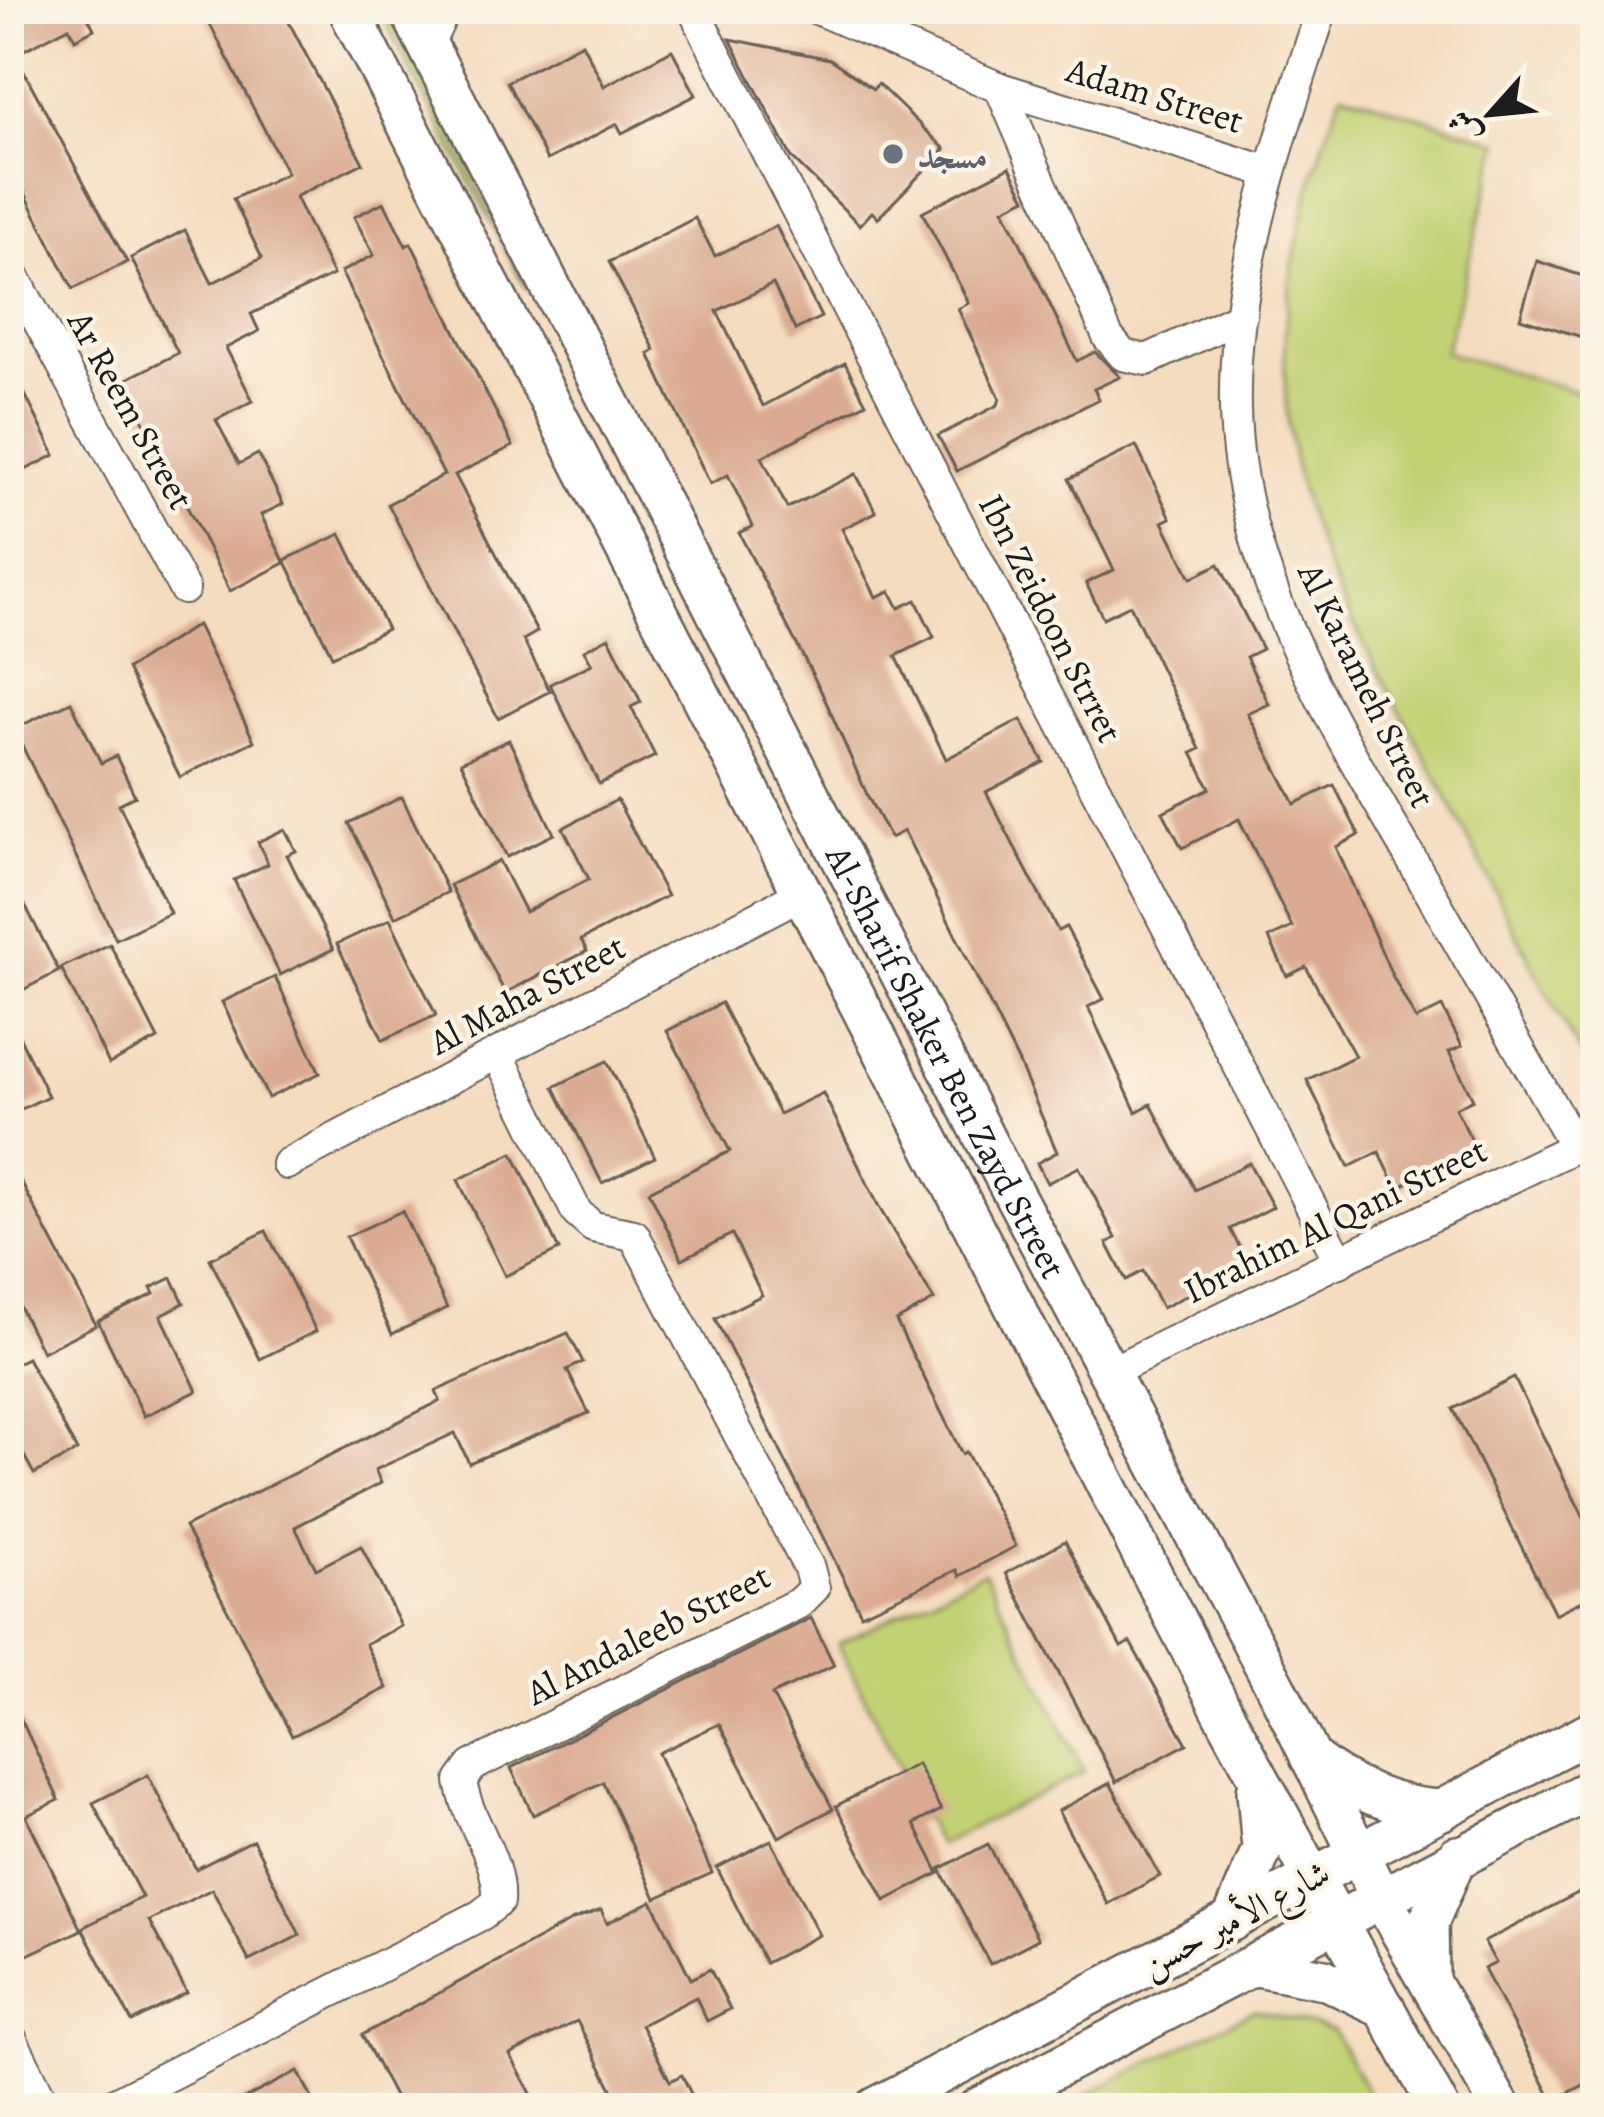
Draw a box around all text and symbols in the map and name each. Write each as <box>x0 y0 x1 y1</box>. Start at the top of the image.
street label: Adam Street <box>1060 45 1249 145</box>
north arrow <box>1430 54 1550 174</box>
text: ش <box>1436 103 1491 152</box>
place label: مسجد <box>917 130 988 179</box>
marker: مسجد <box>880 141 906 167</box>
street label: Ar Reem Street <box>56 301 206 518</box>
street label: Ibn Zeidoon Strret <box>967 486 1135 751</box>
street label: Al Karameh Street <box>1286 554 1447 816</box>
street label: Al-Sharif Shaker Ben Zayd Street <box>814 836 1079 1287</box>
street label: Al Maha Street <box>420 922 633 1067</box>
street label: Ibrahim Al Qani Street <box>1175 1125 1495 1315</box>
street label: Al Andaleeb Street <box>517 1551 778 1717</box>
street label: شارع الأمير حسن <box>1132 1848 1341 1994</box>

